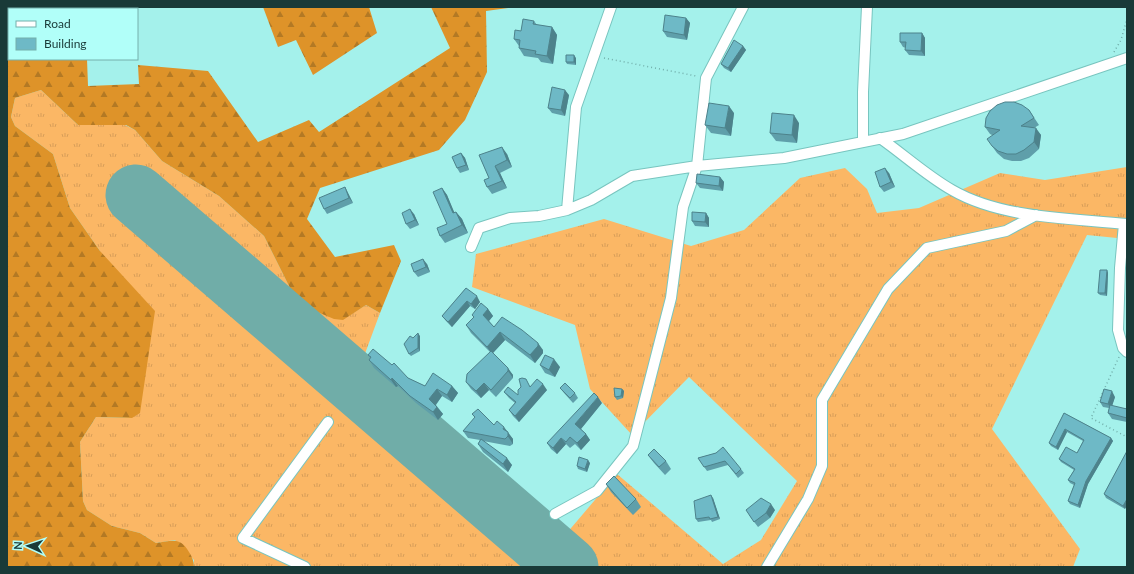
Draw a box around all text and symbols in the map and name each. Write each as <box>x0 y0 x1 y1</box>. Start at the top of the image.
legend <box>8 8 138 60</box>
text: Road <box>44 16 71 31</box>
text: Building <box>44 36 87 51</box>
north arrow <box>8 526 48 566</box>
text: N <box>11 541 24 550</box>

